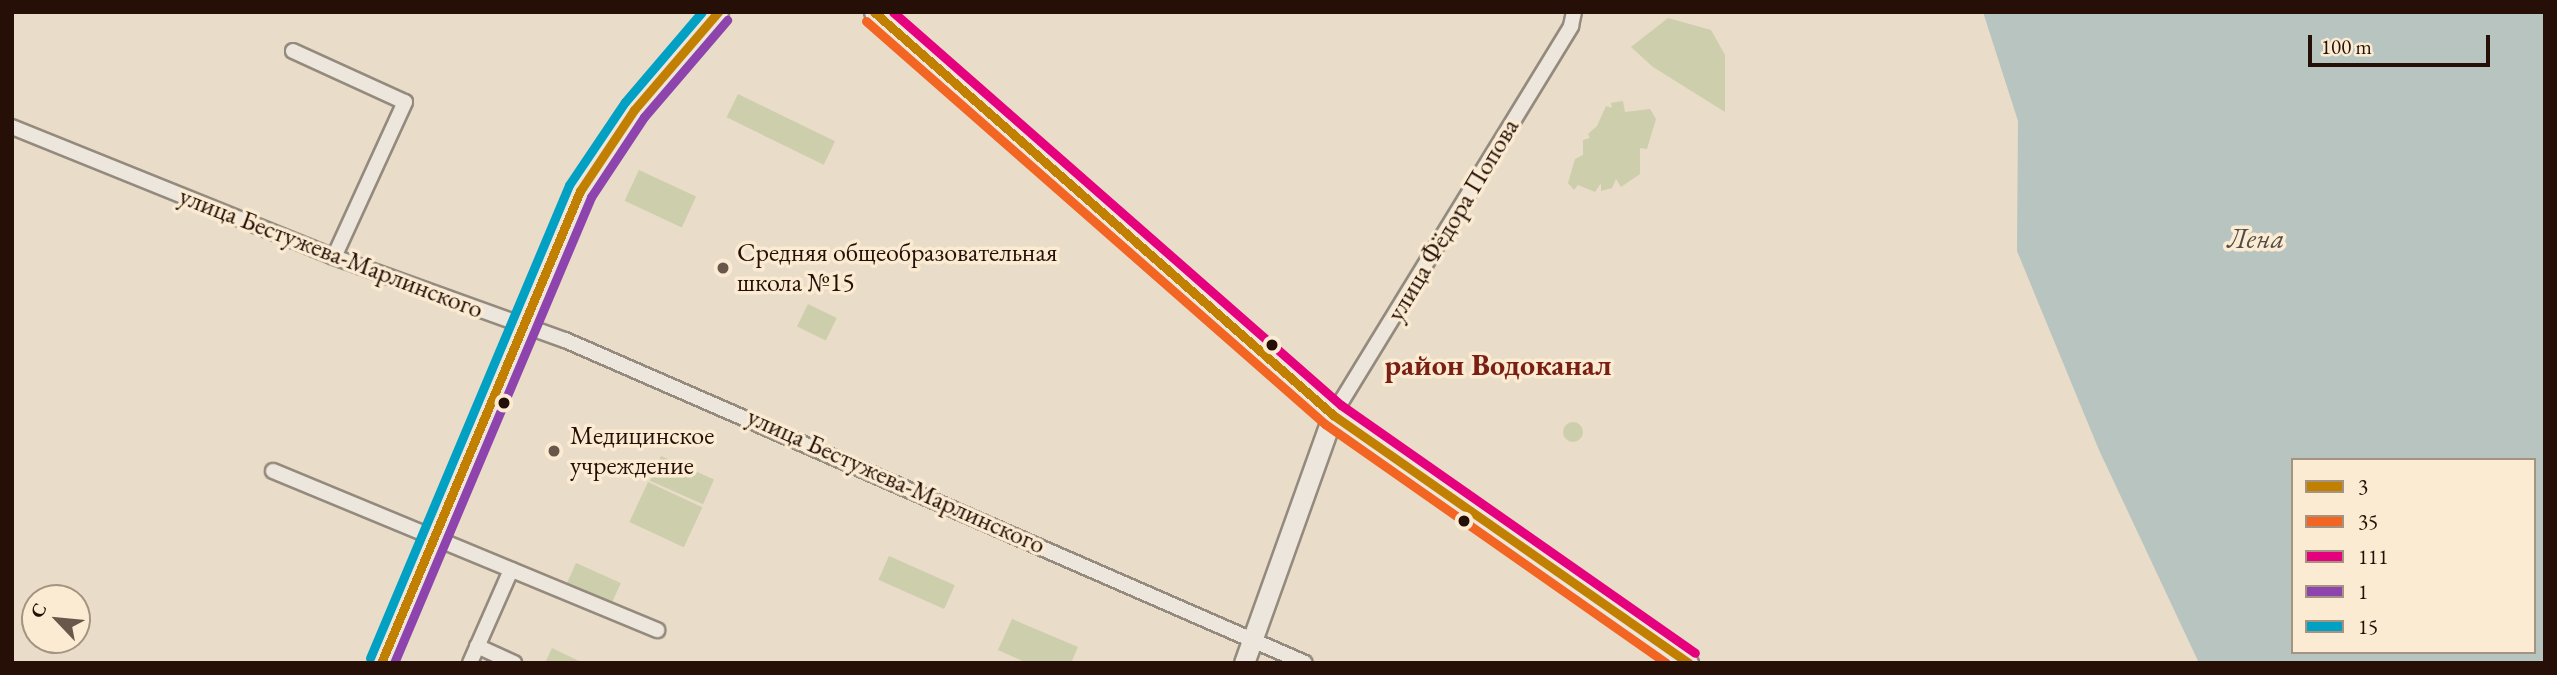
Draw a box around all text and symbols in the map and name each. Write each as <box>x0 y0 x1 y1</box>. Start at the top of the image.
scale bar <box>2312 21 2494 65</box>
text: 100 m <box>2321 33 2372 60</box>
street label: улица Фёдора Попова <box>1380 113 1526 327</box>
street label: улица Бестужева-Марлинского <box>175 181 487 325</box>
water label: Лена <box>2227 221 2285 255</box>
place label: Средняя общеобразовательная школа №15 <box>737 237 1057 298</box>
marker: Средняя общеобразовательная школа №15 <box>715 260 731 276</box>
unlabelled marker <box>1265 338 1279 352</box>
district label: район Водоканал <box>1385 347 1611 383</box>
unlabelled marker <box>497 396 511 410</box>
street label: улица Бестужева-Марлинского <box>742 401 1050 561</box>
place label: Медицинское учреждение <box>570 420 714 481</box>
marker: Медицинское учреждение <box>544 441 564 461</box>
legend <box>2291 458 2536 654</box>
text: 3 <box>2358 473 2368 500</box>
text: 35 <box>2358 508 2378 535</box>
unlabelled marker <box>1457 514 1471 528</box>
text: 111 <box>2358 543 2388 570</box>
text: 1 <box>2358 578 2368 605</box>
north arrow <box>21 584 91 654</box>
text: С <box>24 599 53 622</box>
text: 15 <box>2358 613 2378 640</box>

